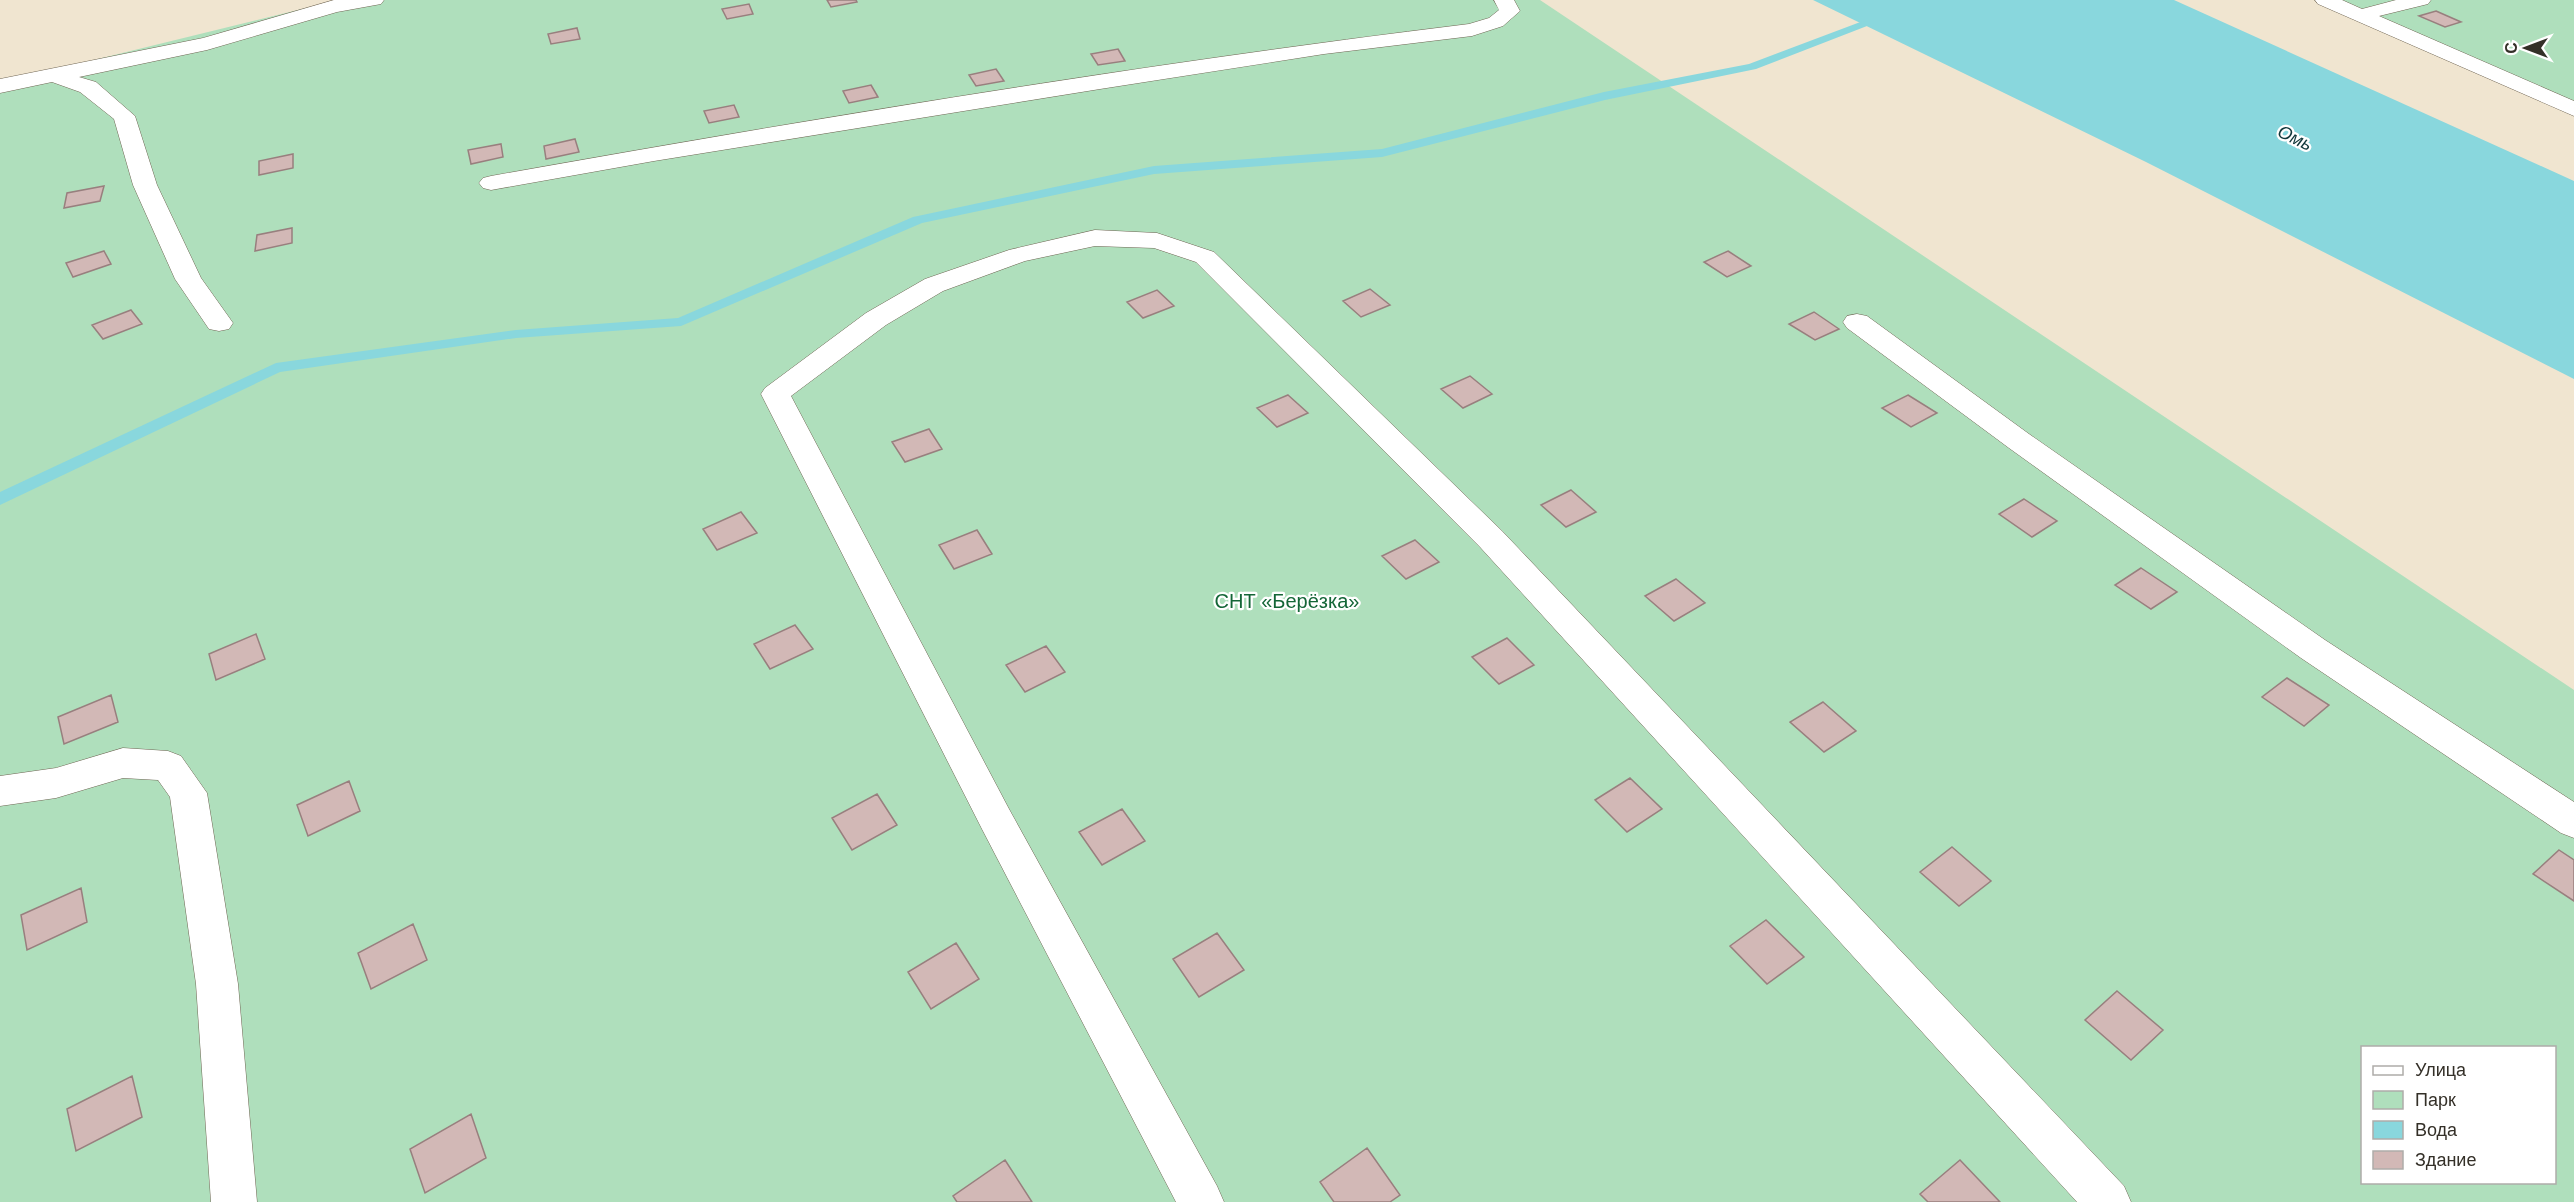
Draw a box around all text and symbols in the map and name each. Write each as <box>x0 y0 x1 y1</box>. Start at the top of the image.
north arrow <box>2496 18 2556 78</box>
text: С <box>2503 42 2520 54</box>
water label: Омь <box>2275 121 2315 155</box>
park label: СНТ «Берёзка» <box>1215 590 1359 612</box>
legend <box>2361 1046 2556 1184</box>
text: Улица <box>2415 1060 2467 1080</box>
text: Парк <box>2415 1090 2456 1110</box>
text: Вода <box>2415 1120 2458 1140</box>
text: Здание <box>2415 1150 2476 1170</box>

